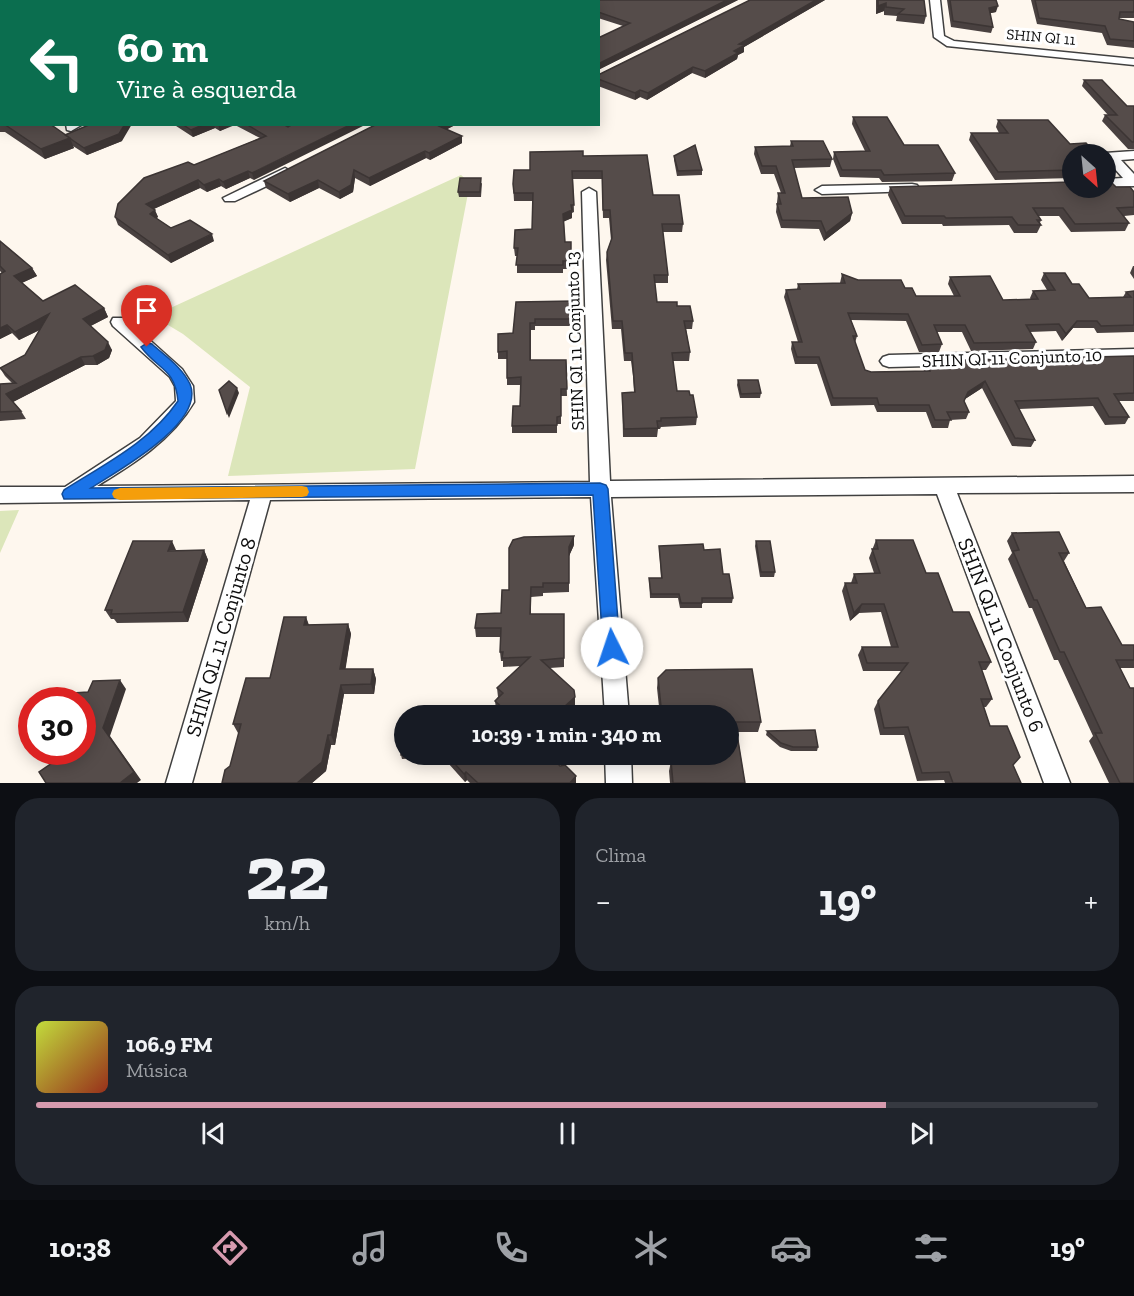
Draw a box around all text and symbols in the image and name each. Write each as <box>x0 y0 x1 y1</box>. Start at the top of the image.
text: 60 m <box>117 22 208 73</box>
icon: left <box>18 24 96 102</box>
street label: SHIN QI 11 <box>1006 25 1076 49</box>
text: Vire à esquerda <box>117 73 297 105</box>
north arrow <box>1062 144 1116 198</box>
map controls <box>1062 144 1116 198</box>
street label: SHIN QI 11 Conjunto 13 <box>561 251 589 431</box>
pin <box>121 285 172 347</box>
icon: arrive <box>130 294 163 327</box>
street label: SHIN QI 11 Conjunto 10 <box>921 344 1103 372</box>
street label: SHIN QL 11 Conjunto 8 <box>180 534 262 740</box>
street label: SHIN QL 11 Conjunto 6 <box>952 534 1050 736</box>
position arrow <box>580 616 644 680</box>
speed limit sign: 30 <box>18 687 96 765</box>
text: 10:39 · 1 min · 340 m <box>472 721 661 748</box>
text: 22 <box>245 825 329 919</box>
text: Clima <box>596 843 646 867</box>
text: 19° <box>818 873 877 927</box>
text: − <box>596 881 611 920</box>
text: + <box>1084 881 1098 920</box>
text: km/h <box>264 911 310 935</box>
text: 106.9 FM <box>126 1031 213 1058</box>
text: Música <box>126 1058 188 1082</box>
icon: previous <box>197 1117 230 1150</box>
icon: pause <box>551 1117 584 1150</box>
icon: next <box>905 1117 938 1150</box>
icon: directions <box>209 1227 251 1269</box>
icon: music <box>349 1227 391 1269</box>
icon: phone <box>490 1227 532 1269</box>
icon: climate <box>630 1227 672 1269</box>
icon: car <box>770 1227 812 1269</box>
icon: filters <box>910 1227 952 1269</box>
text: 10:38 <box>49 1232 111 1264</box>
text: 19° <box>1050 1232 1085 1264</box>

